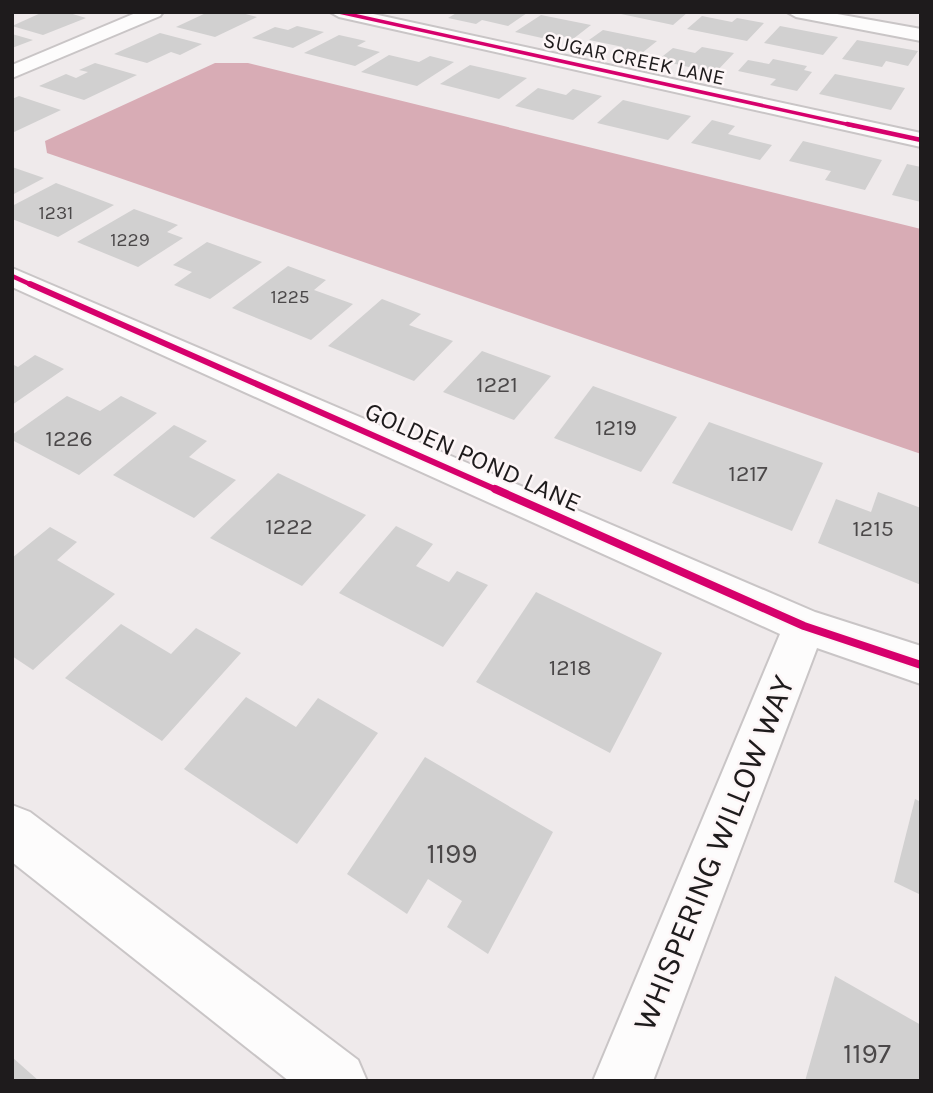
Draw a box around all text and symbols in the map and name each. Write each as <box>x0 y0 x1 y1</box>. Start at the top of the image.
street label: SUGAR CREEK LANE <box>541 28 727 90</box>
house number: 1231 <box>39 202 73 224</box>
house number: 1229 <box>110 229 150 251</box>
house number: 1225 <box>270 286 310 308</box>
house number: 1221 <box>476 371 518 398</box>
street label: GOLDEN POND LANE <box>360 395 586 519</box>
house number: 1219 <box>595 414 637 441</box>
house number: 1226 <box>45 425 93 452</box>
house number: 1217 <box>728 460 768 487</box>
house number: 1222 <box>265 513 313 540</box>
house number: 1215 <box>852 515 894 542</box>
house number: 1218 <box>549 654 591 681</box>
street label: WHISPERING WILLOW WAY <box>626 670 802 1036</box>
house number: 1199 <box>427 837 478 870</box>
house number: 1197 <box>843 1037 891 1070</box>

